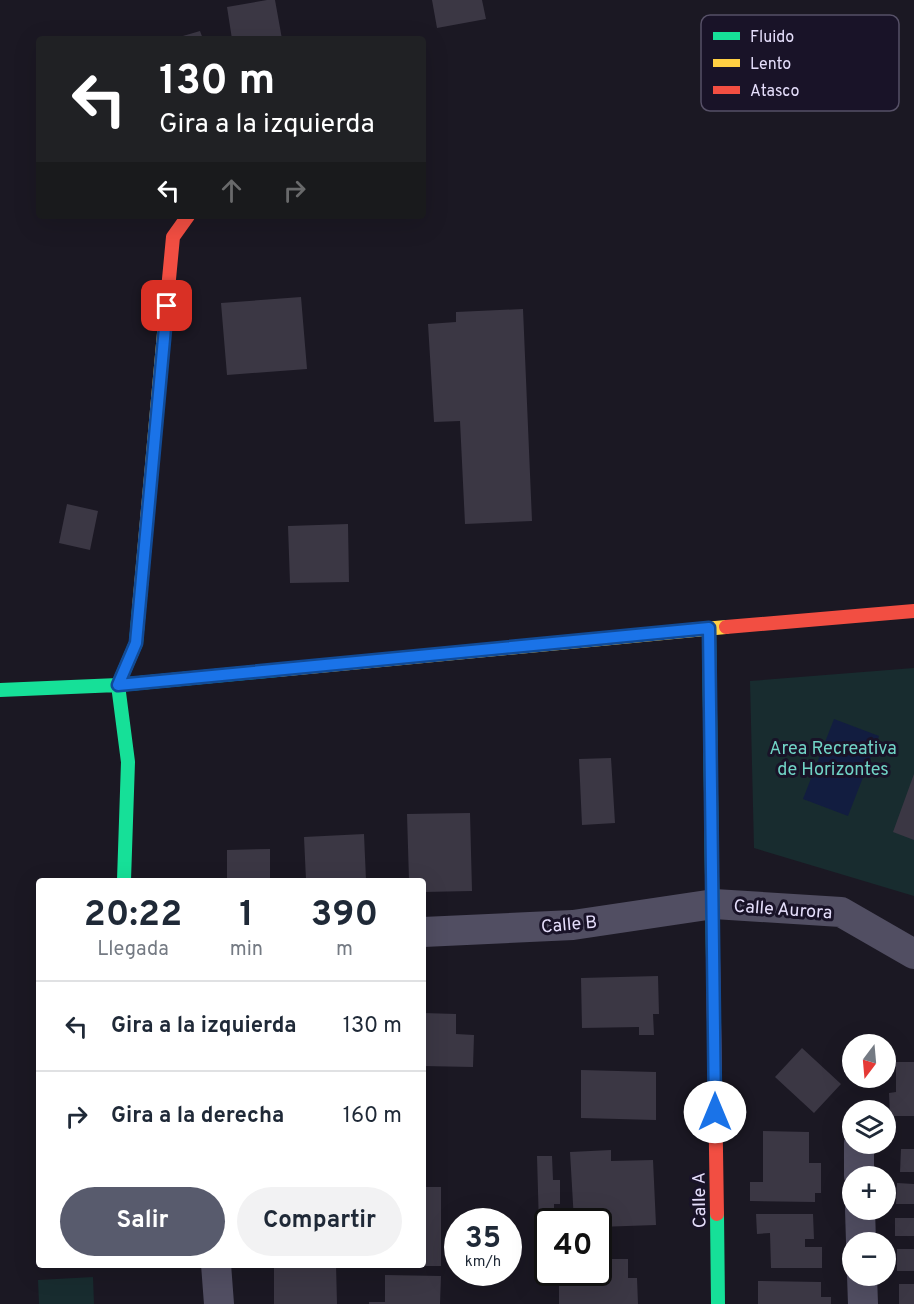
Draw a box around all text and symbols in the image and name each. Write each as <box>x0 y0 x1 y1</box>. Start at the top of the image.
legend <box>701 15 899 111</box>
text: Fluido <box>750 28 794 48</box>
text: Lento <box>750 55 791 75</box>
text: 130 m <box>159 56 275 109</box>
icon: left <box>60 60 138 138</box>
text: Atasco <box>750 82 799 102</box>
text: Gira a la izquierda <box>159 108 375 142</box>
icon: left <box>152 174 185 207</box>
icon: ahead <box>215 174 248 207</box>
icon: right <box>278 174 311 207</box>
pin <box>141 280 192 331</box>
icon: arrive <box>150 289 183 322</box>
park label: Area Recreativa de Horizontes <box>769 738 897 782</box>
text: 20:22 <box>84 893 182 939</box>
text: 1 <box>239 893 254 939</box>
text: 390 <box>311 893 378 939</box>
street label: Calle Aurora <box>733 896 833 925</box>
street label: Calle B <box>540 912 598 939</box>
text: Llegada <box>97 937 169 963</box>
text: min <box>230 937 263 963</box>
text: m <box>336 937 353 963</box>
icon: left <box>60 1010 93 1043</box>
text: Gira a la izquierda <box>111 1013 297 1040</box>
text: 130 m <box>343 1013 402 1040</box>
north arrow <box>842 1034 896 1088</box>
map controls <box>842 1034 896 1286</box>
position arrow <box>683 1080 747 1144</box>
icon: right <box>60 1100 93 1133</box>
button: layers <box>842 1100 896 1154</box>
text: Gira a la derecha <box>111 1103 284 1130</box>
text: 160 m <box>343 1103 402 1130</box>
button: + <box>842 1166 896 1220</box>
street label: Calle A <box>689 1172 712 1228</box>
button: Salir <box>60 1187 225 1256</box>
button: Compartir <box>237 1187 402 1256</box>
speed limit sign: 40 <box>534 1208 612 1286</box>
text: 35 <box>465 1221 501 1258</box>
button: − <box>842 1232 896 1286</box>
text: km/h <box>465 1253 501 1272</box>

